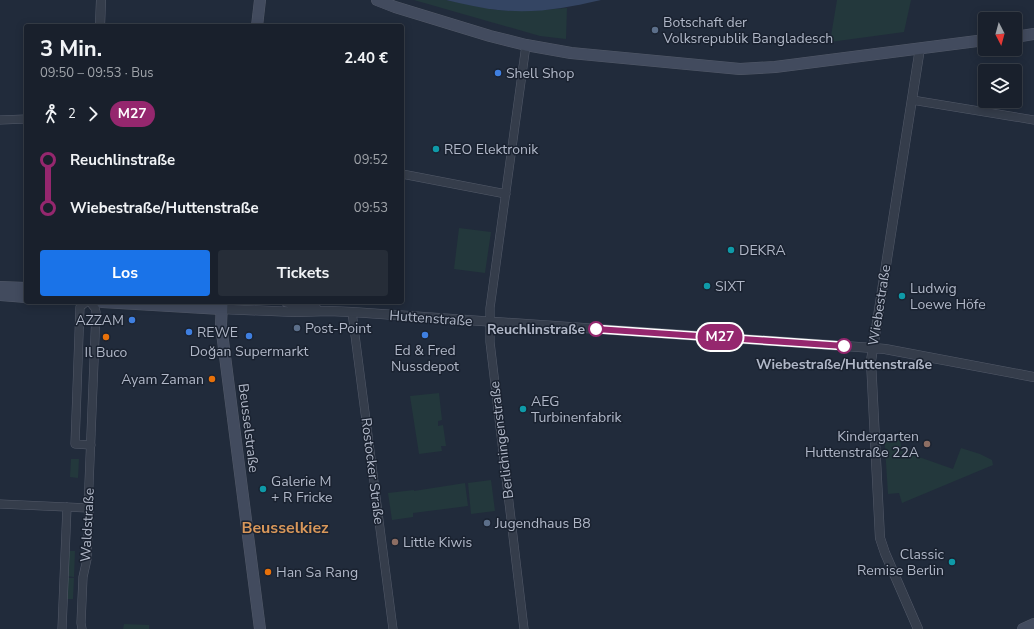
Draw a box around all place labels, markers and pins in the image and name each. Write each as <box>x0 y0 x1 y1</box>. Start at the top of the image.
place label: Botschaft der Volksrepublik Bangladesch <box>662 13 833 48</box>
marker: Botschaft der Volksrepublik Bangladesch <box>650 25 660 35</box>
place label: Shell Shop <box>506 64 574 83</box>
marker: Shell Shop <box>493 68 503 78</box>
place label: REO Elektronik <box>444 140 539 159</box>
marker: REO Elektronik <box>431 144 441 154</box>
place label: DEKRA <box>739 241 786 260</box>
marker: DEKRA <box>726 245 736 255</box>
place label: SIXT <box>715 277 745 296</box>
place label: Ludwig Loewe Höfe <box>910 279 986 314</box>
marker: SIXT <box>702 281 712 291</box>
marker: Ludwig Loewe Höfe <box>897 291 907 301</box>
place label: AZZAM <box>75 311 124 330</box>
marker: AZZAM <box>127 315 137 325</box>
place label: Post-Point <box>305 319 371 338</box>
place label: Reuchlinstraße <box>487 320 585 339</box>
marker: Reuchlinstraße <box>588 321 604 337</box>
place label: REWE <box>197 323 238 342</box>
marker: Post-Point <box>292 323 302 333</box>
marker: REWE <box>184 327 194 337</box>
marker: Ed & Fred Nussdepot <box>420 330 430 340</box>
marker: Doğan Supermarkt <box>244 331 254 341</box>
marker: Il Buco <box>101 332 111 342</box>
marker: Wiebestraße/Huttenstraße <box>836 338 852 354</box>
place label: Ed & Fred Nussdepot <box>391 341 459 376</box>
place label: Doğan Supermarkt <box>190 342 308 361</box>
place label: Il Buco <box>85 343 128 362</box>
place label: Wiebestraße/Huttenstraße <box>756 355 932 374</box>
place label: Ayam Zaman <box>121 370 204 389</box>
marker: Ayam Zaman <box>207 374 217 384</box>
place label: AEG Turbinenfabrik <box>531 392 622 427</box>
marker: AEG Turbinenfabrik <box>518 404 528 414</box>
place label: Kindergarten Huttenstraße 22A <box>805 427 919 462</box>
marker: Kindergarten Huttenstraße 22A <box>922 439 932 449</box>
place label: Galerie M + R Fricke <box>271 472 333 507</box>
marker: Galerie M + R Fricke <box>258 484 268 494</box>
place label: Jugendhaus B8 <box>494 514 591 533</box>
marker: Jugendhaus B8 <box>482 518 492 528</box>
place label: Little Kiwis <box>403 533 473 552</box>
marker: Little Kiwis <box>390 537 400 547</box>
place label: Classic Remise Berlin <box>857 545 945 580</box>
marker: Classic Remise Berlin <box>947 557 957 567</box>
place label: Han Sa Rang <box>276 563 358 582</box>
marker: Han Sa Rang <box>263 567 273 577</box>

